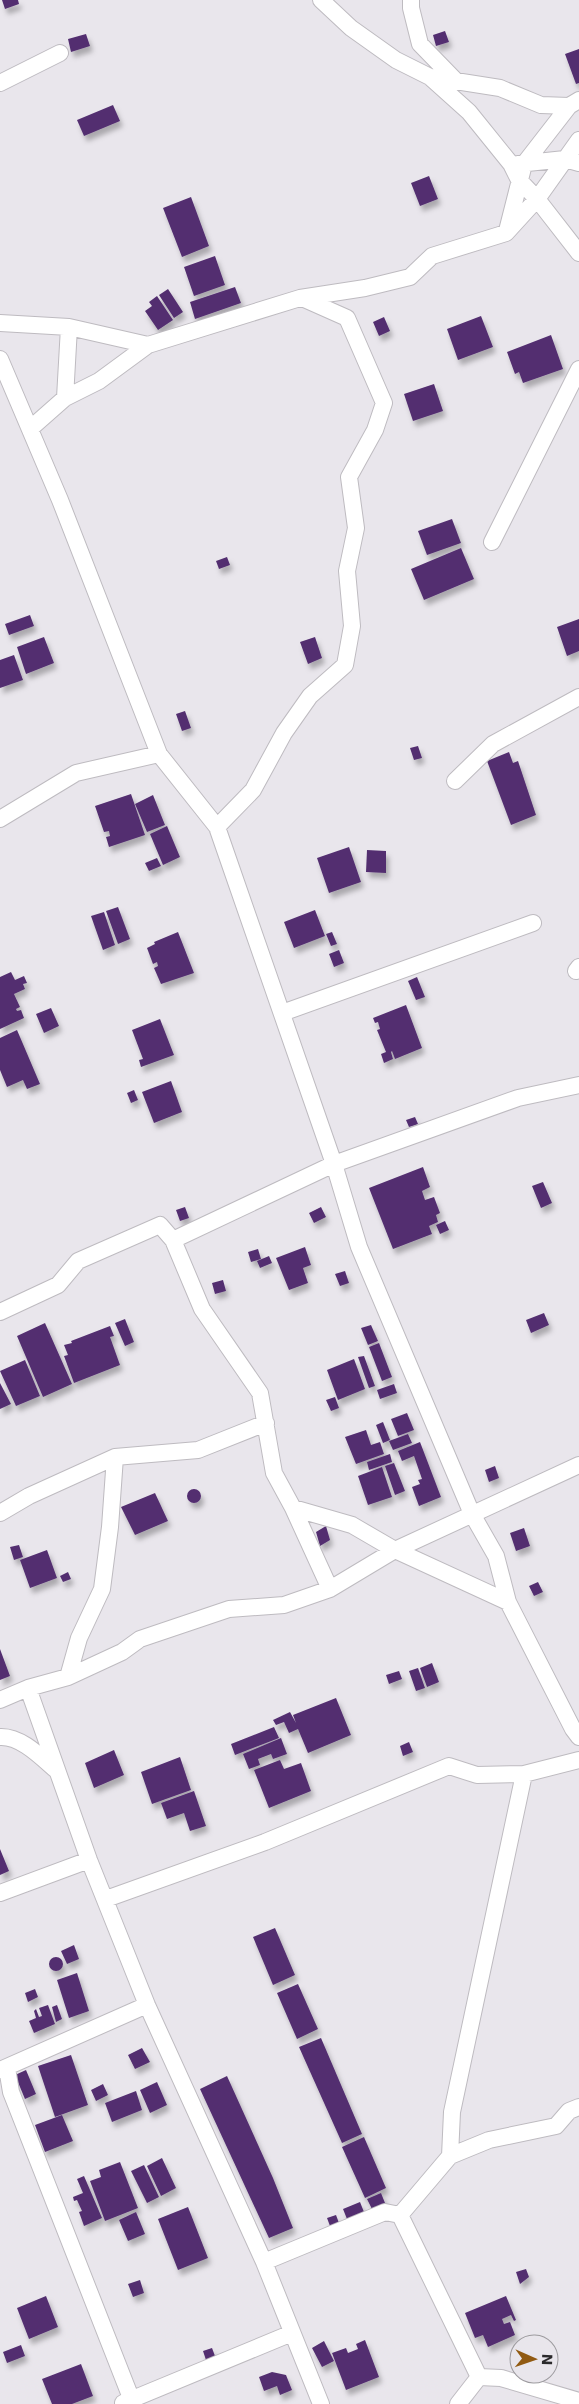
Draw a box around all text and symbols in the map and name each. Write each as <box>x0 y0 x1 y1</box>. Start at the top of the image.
north arrow <box>509 2334 559 2384</box>
text: N <box>539 2353 555 2366</box>

